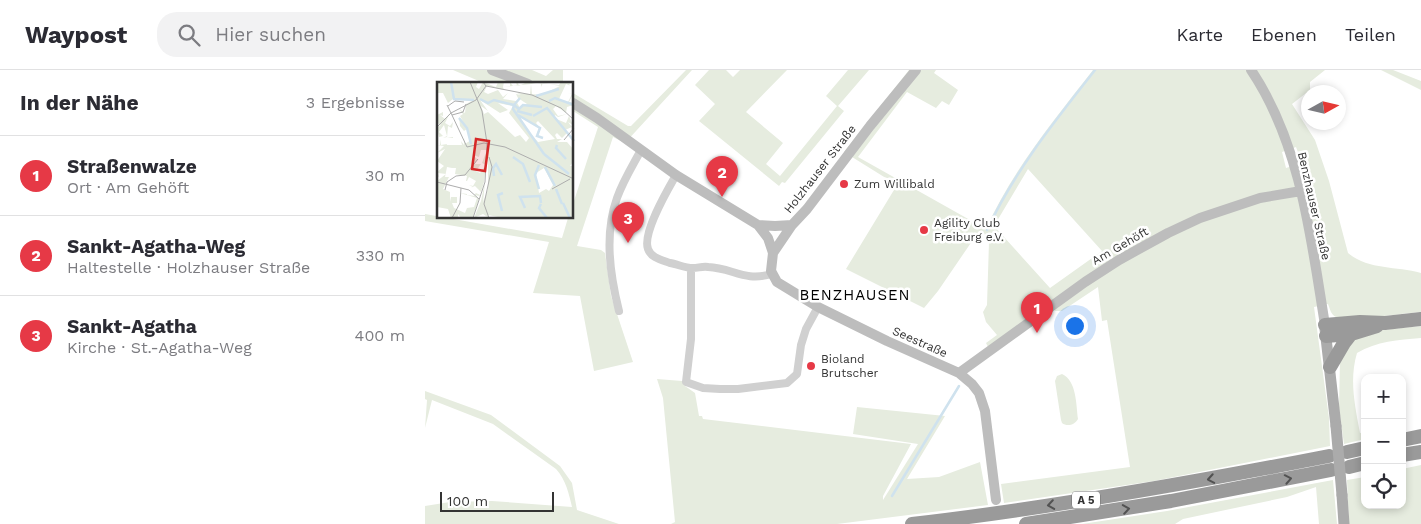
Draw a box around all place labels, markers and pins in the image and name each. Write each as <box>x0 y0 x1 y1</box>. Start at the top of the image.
pin: 2 <box>706 156 738 197</box>
place label: Zum Willibald <box>854 177 935 191</box>
marker: Zum Willibald <box>838 178 850 190</box>
pin: 3 <box>612 202 644 243</box>
place label: Agility Club Freiburg e.V. <box>934 216 1004 244</box>
marker: Agility Club Freiburg e.V. <box>918 224 930 236</box>
pin: 1 <box>1021 292 1053 333</box>
place label: Bioland Brutscher <box>821 352 879 380</box>
marker: Bioland Brutscher <box>805 360 817 372</box>

